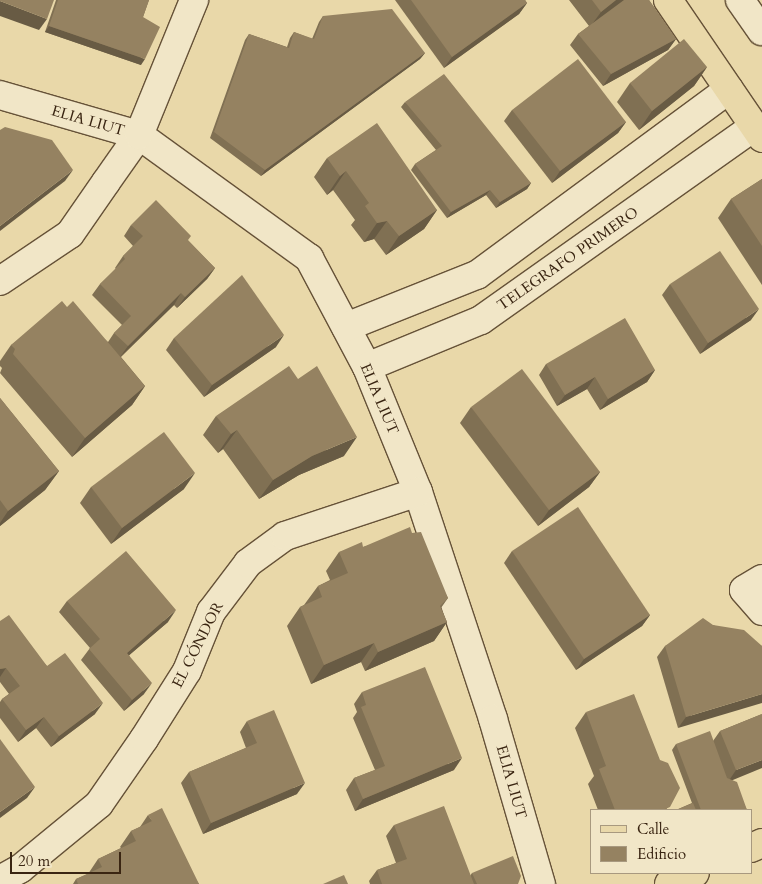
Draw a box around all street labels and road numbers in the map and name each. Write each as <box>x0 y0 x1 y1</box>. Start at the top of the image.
street label: ELIA LIUT <box>49 102 127 140</box>
street label: TELEGRAFO PRIMERO <box>494 203 642 315</box>
street label: ELIA LIUT <box>356 361 402 437</box>
street label: EL CÓNDOR <box>169 599 227 691</box>
street label: ELIA LIUT <box>492 743 530 821</box>

